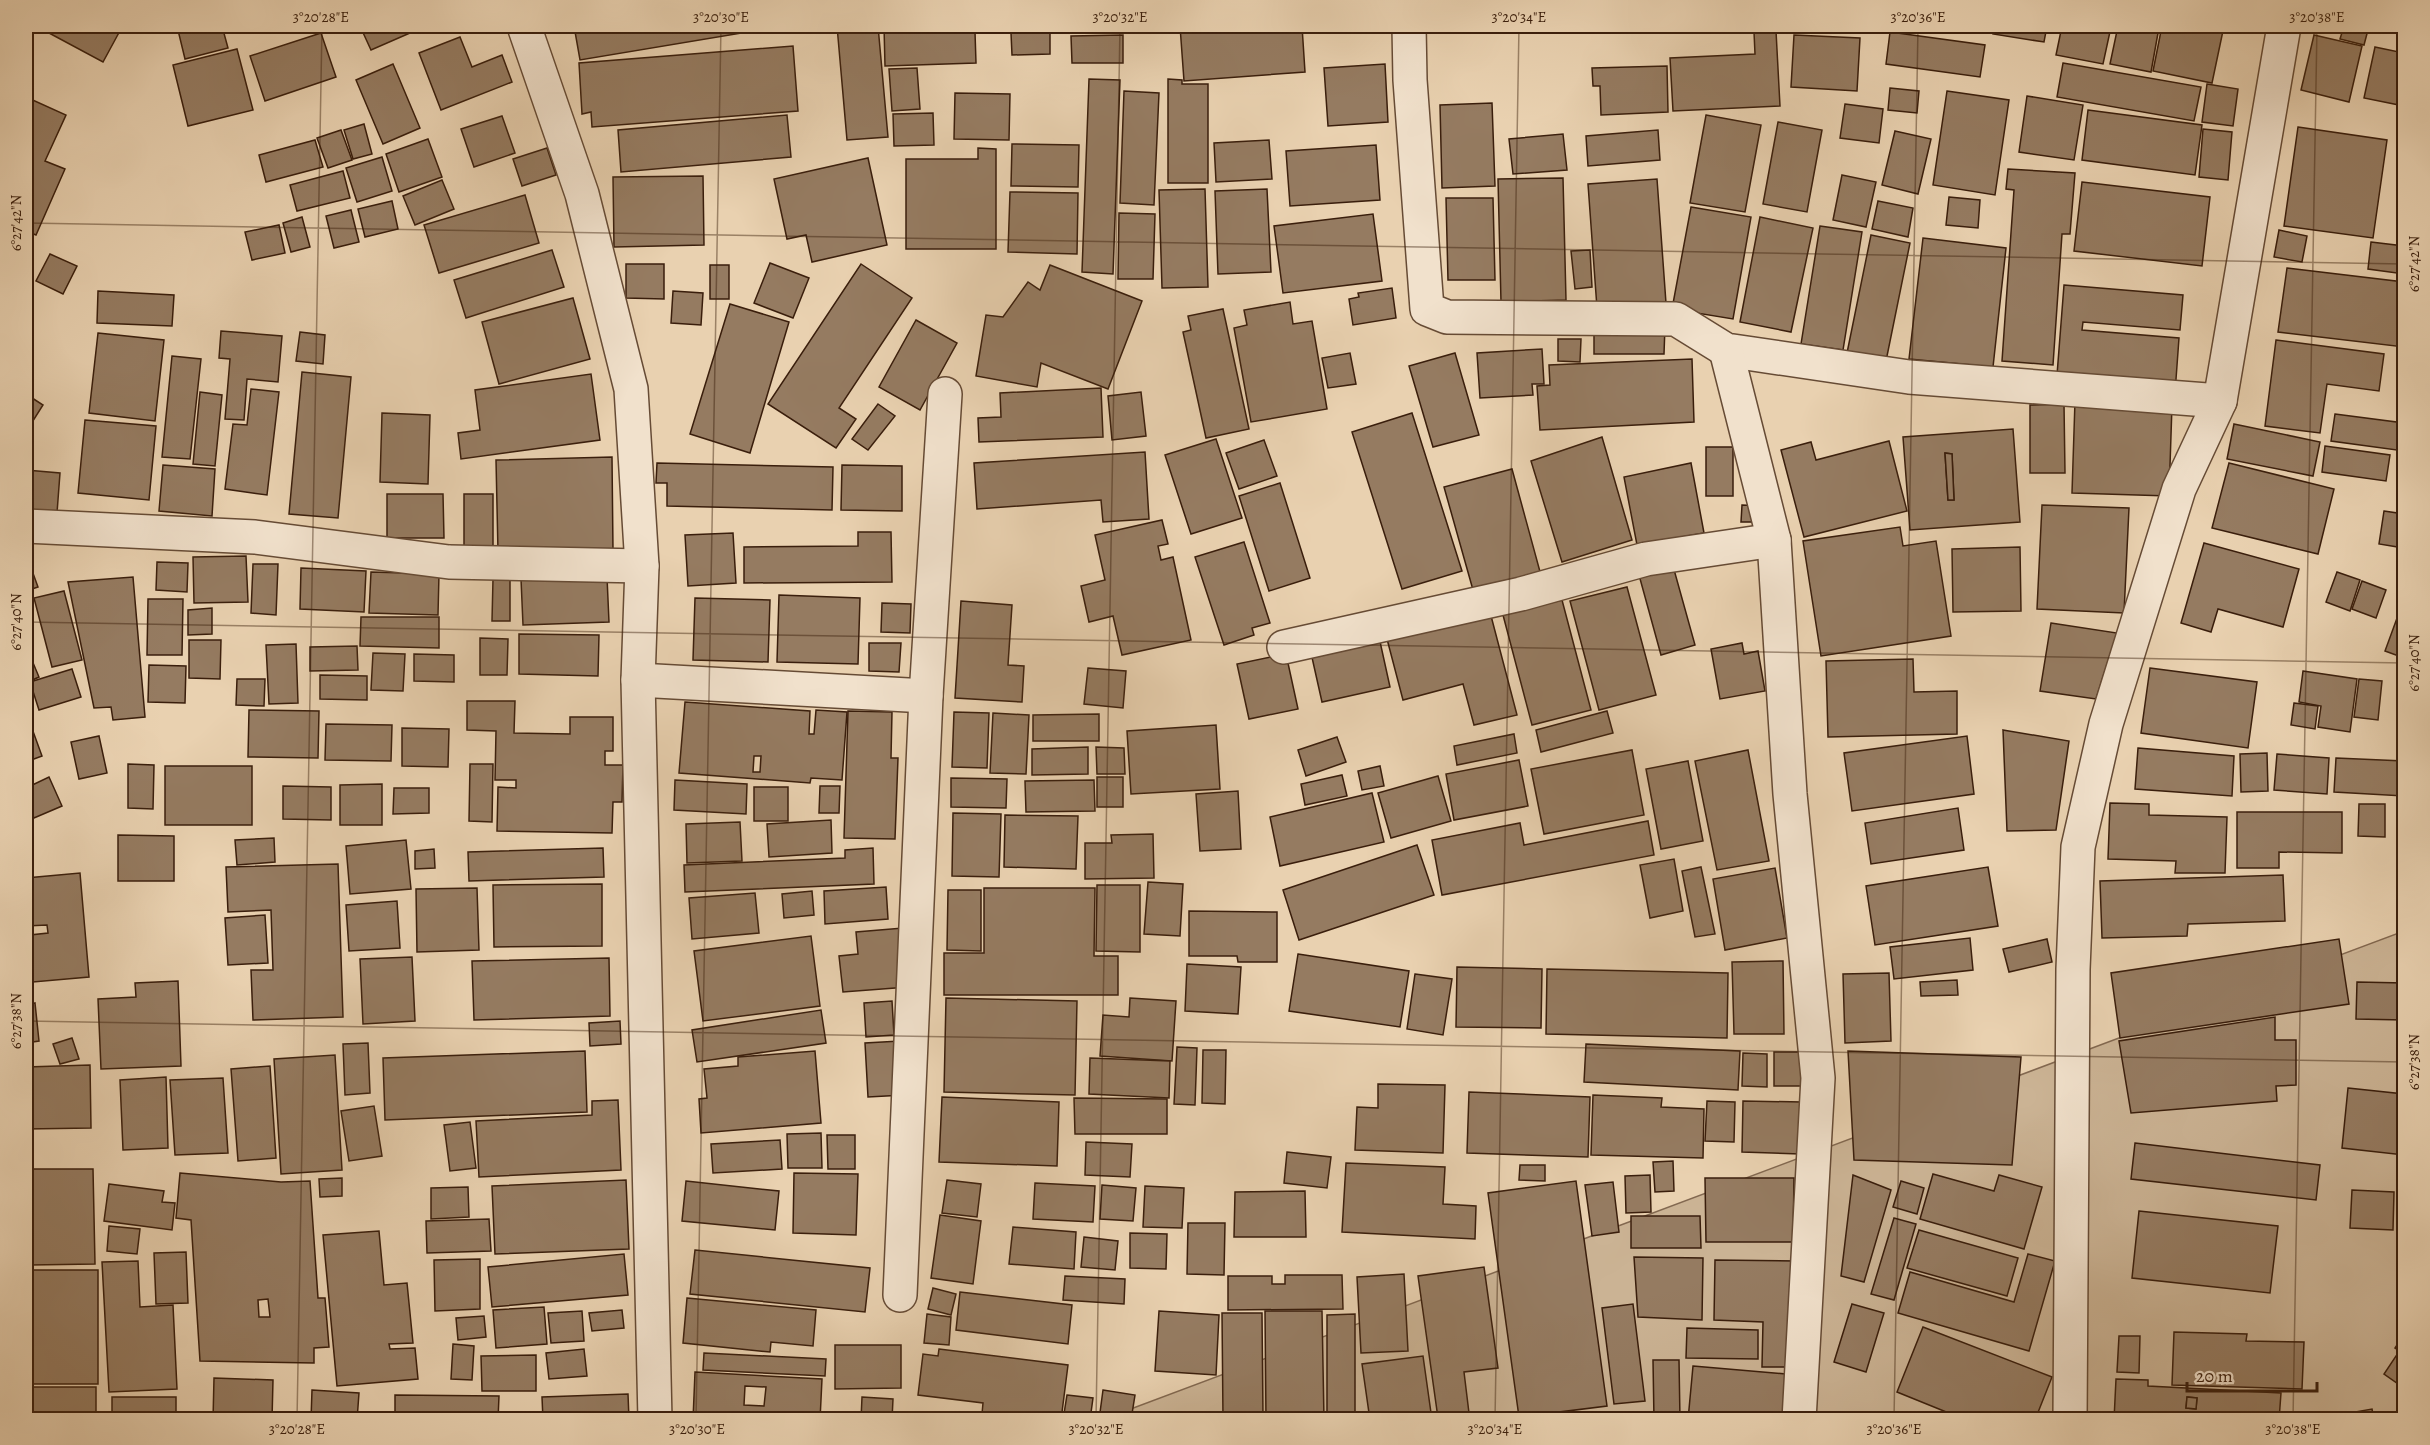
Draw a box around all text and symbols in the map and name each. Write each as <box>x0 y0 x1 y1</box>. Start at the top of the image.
text: 3°20'28"E <box>293 7 349 27</box>
text: 3°20'30"E <box>693 7 749 27</box>
text: 3°20'32"E <box>1092 7 1148 27</box>
text: 3°20'34"E <box>1492 7 1546 27</box>
text: 3°20'36"E <box>1890 7 1946 27</box>
text: 3°20'38"E <box>2289 7 2345 27</box>
text: 6°27'42"N <box>6 194 26 251</box>
text: 6°27'42"N <box>2404 235 2424 292</box>
text: 6°27'40"N <box>6 593 26 651</box>
text: 6°27'40"N <box>2404 634 2424 692</box>
text: 6°27'38"N <box>6 993 26 1049</box>
text: 6°27'38"N <box>2404 1034 2424 1090</box>
scale bar <box>2187 1355 2318 1393</box>
text: 20 m <box>2196 1364 2233 1388</box>
text: 3°20'28"E <box>269 1419 325 1439</box>
text: 3°20'30"E <box>669 1419 725 1439</box>
text: 3°20'32"E <box>1068 1419 1124 1439</box>
text: 3°20'34"E <box>1468 1419 1522 1439</box>
text: 3°20'36"E <box>1866 1419 1922 1439</box>
text: 3°20'38"E <box>2265 1419 2321 1439</box>

